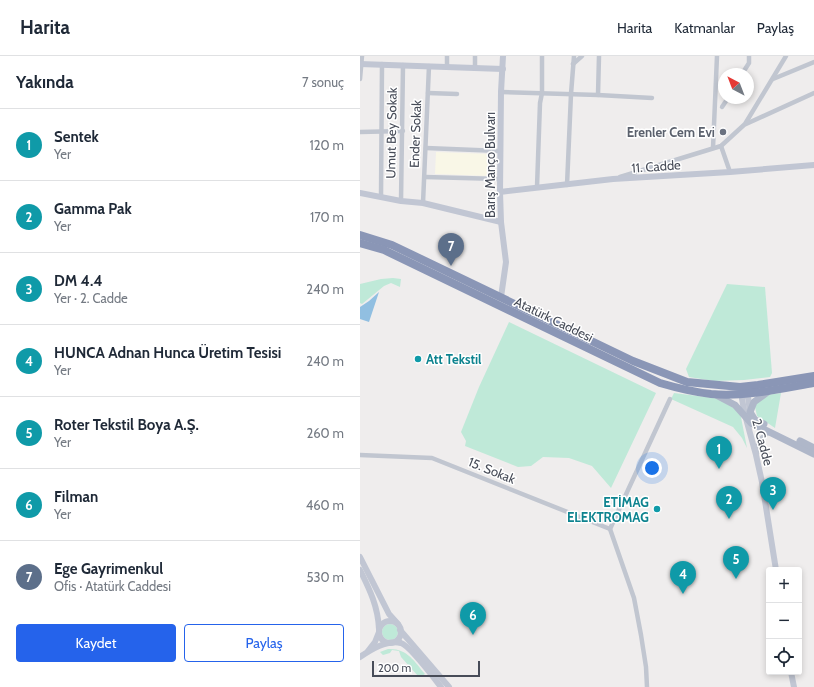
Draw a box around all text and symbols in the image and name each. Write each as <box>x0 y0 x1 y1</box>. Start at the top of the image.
text: Harita <box>20 16 70 39</box>
text: Harita <box>617 19 652 37</box>
text: Katmanlar <box>674 19 735 37</box>
text: Paylaş <box>757 19 794 37</box>
north arrow <box>718 68 754 104</box>
text: Yakında <box>16 72 74 92</box>
text: 7 sonuç <box>302 74 344 90</box>
street label: Umut Bey Sokak <box>382 87 400 179</box>
street label: Ender Sokak <box>406 100 424 168</box>
street label: Barış Manço Bulvarı <box>482 112 498 218</box>
place label: Erenler Cem Evi <box>627 124 715 140</box>
marker: Erenler Cem Evi <box>718 127 728 137</box>
text: Sentek <box>54 128 99 146</box>
text: 1 <box>27 137 31 153</box>
text: 120 m <box>310 137 344 153</box>
text: Yer <box>54 146 71 162</box>
street label: 11. Cadde <box>631 156 682 176</box>
text: Gamma Pak <box>54 200 132 218</box>
text: 2 <box>26 209 32 225</box>
text: 170 m <box>310 209 344 225</box>
text: Yer <box>54 218 71 234</box>
pin: 7 <box>438 233 464 266</box>
text: DM 4.4 <box>54 272 103 290</box>
text: 3 <box>25 281 33 297</box>
text: 240 m <box>306 281 344 297</box>
text: Yer · 2. Cadde <box>54 290 128 306</box>
street label: Atatürk Caddesi <box>512 293 596 345</box>
text: HUNCA Adnan Hunca Üretim Tesisi <box>54 344 281 362</box>
place label: Att Tekstil <box>426 351 482 367</box>
text: 4 <box>25 353 33 369</box>
text: 240 m <box>306 353 344 369</box>
marker: Att Tekstil <box>413 354 423 364</box>
text: Yer <box>54 362 71 378</box>
text: Roter Tekstil Boya A.Ş. <box>54 416 199 434</box>
street label: 2. Cadde <box>749 417 777 467</box>
text: 5 <box>26 425 32 441</box>
text: 260 m <box>306 425 344 441</box>
text: Yer <box>54 434 71 450</box>
pin: 1 <box>706 436 732 469</box>
street label: 15. Sokak <box>466 453 518 487</box>
your location <box>642 458 662 478</box>
pin: 3 <box>760 477 786 510</box>
pin: 2 <box>716 486 742 519</box>
text: Filman <box>54 488 98 506</box>
place label: ETİMAG ELEKTROMAG <box>567 494 649 525</box>
text: 6 <box>25 497 33 513</box>
text: 460 m <box>306 497 344 513</box>
marker: ETİMAG ELEKTROMAG <box>652 504 662 514</box>
text: Yer <box>54 506 71 522</box>
pin: 5 <box>723 546 749 579</box>
text: Ege Gayrimenkul <box>54 560 163 578</box>
pin: 4 <box>670 561 696 594</box>
map controls <box>766 567 802 675</box>
button: + <box>766 567 802 603</box>
text: 7 <box>26 569 32 585</box>
text: 530 m <box>307 569 344 585</box>
text: Ofis · Atatürk Caddesi <box>54 578 171 594</box>
pin: 6 <box>460 602 486 635</box>
button: − <box>766 603 802 639</box>
button: Kaydet <box>16 624 176 662</box>
button: Paylaş <box>184 624 344 662</box>
button: locate <box>766 639 802 675</box>
scale bar <box>372 659 480 678</box>
text: 200 m <box>378 661 411 675</box>

